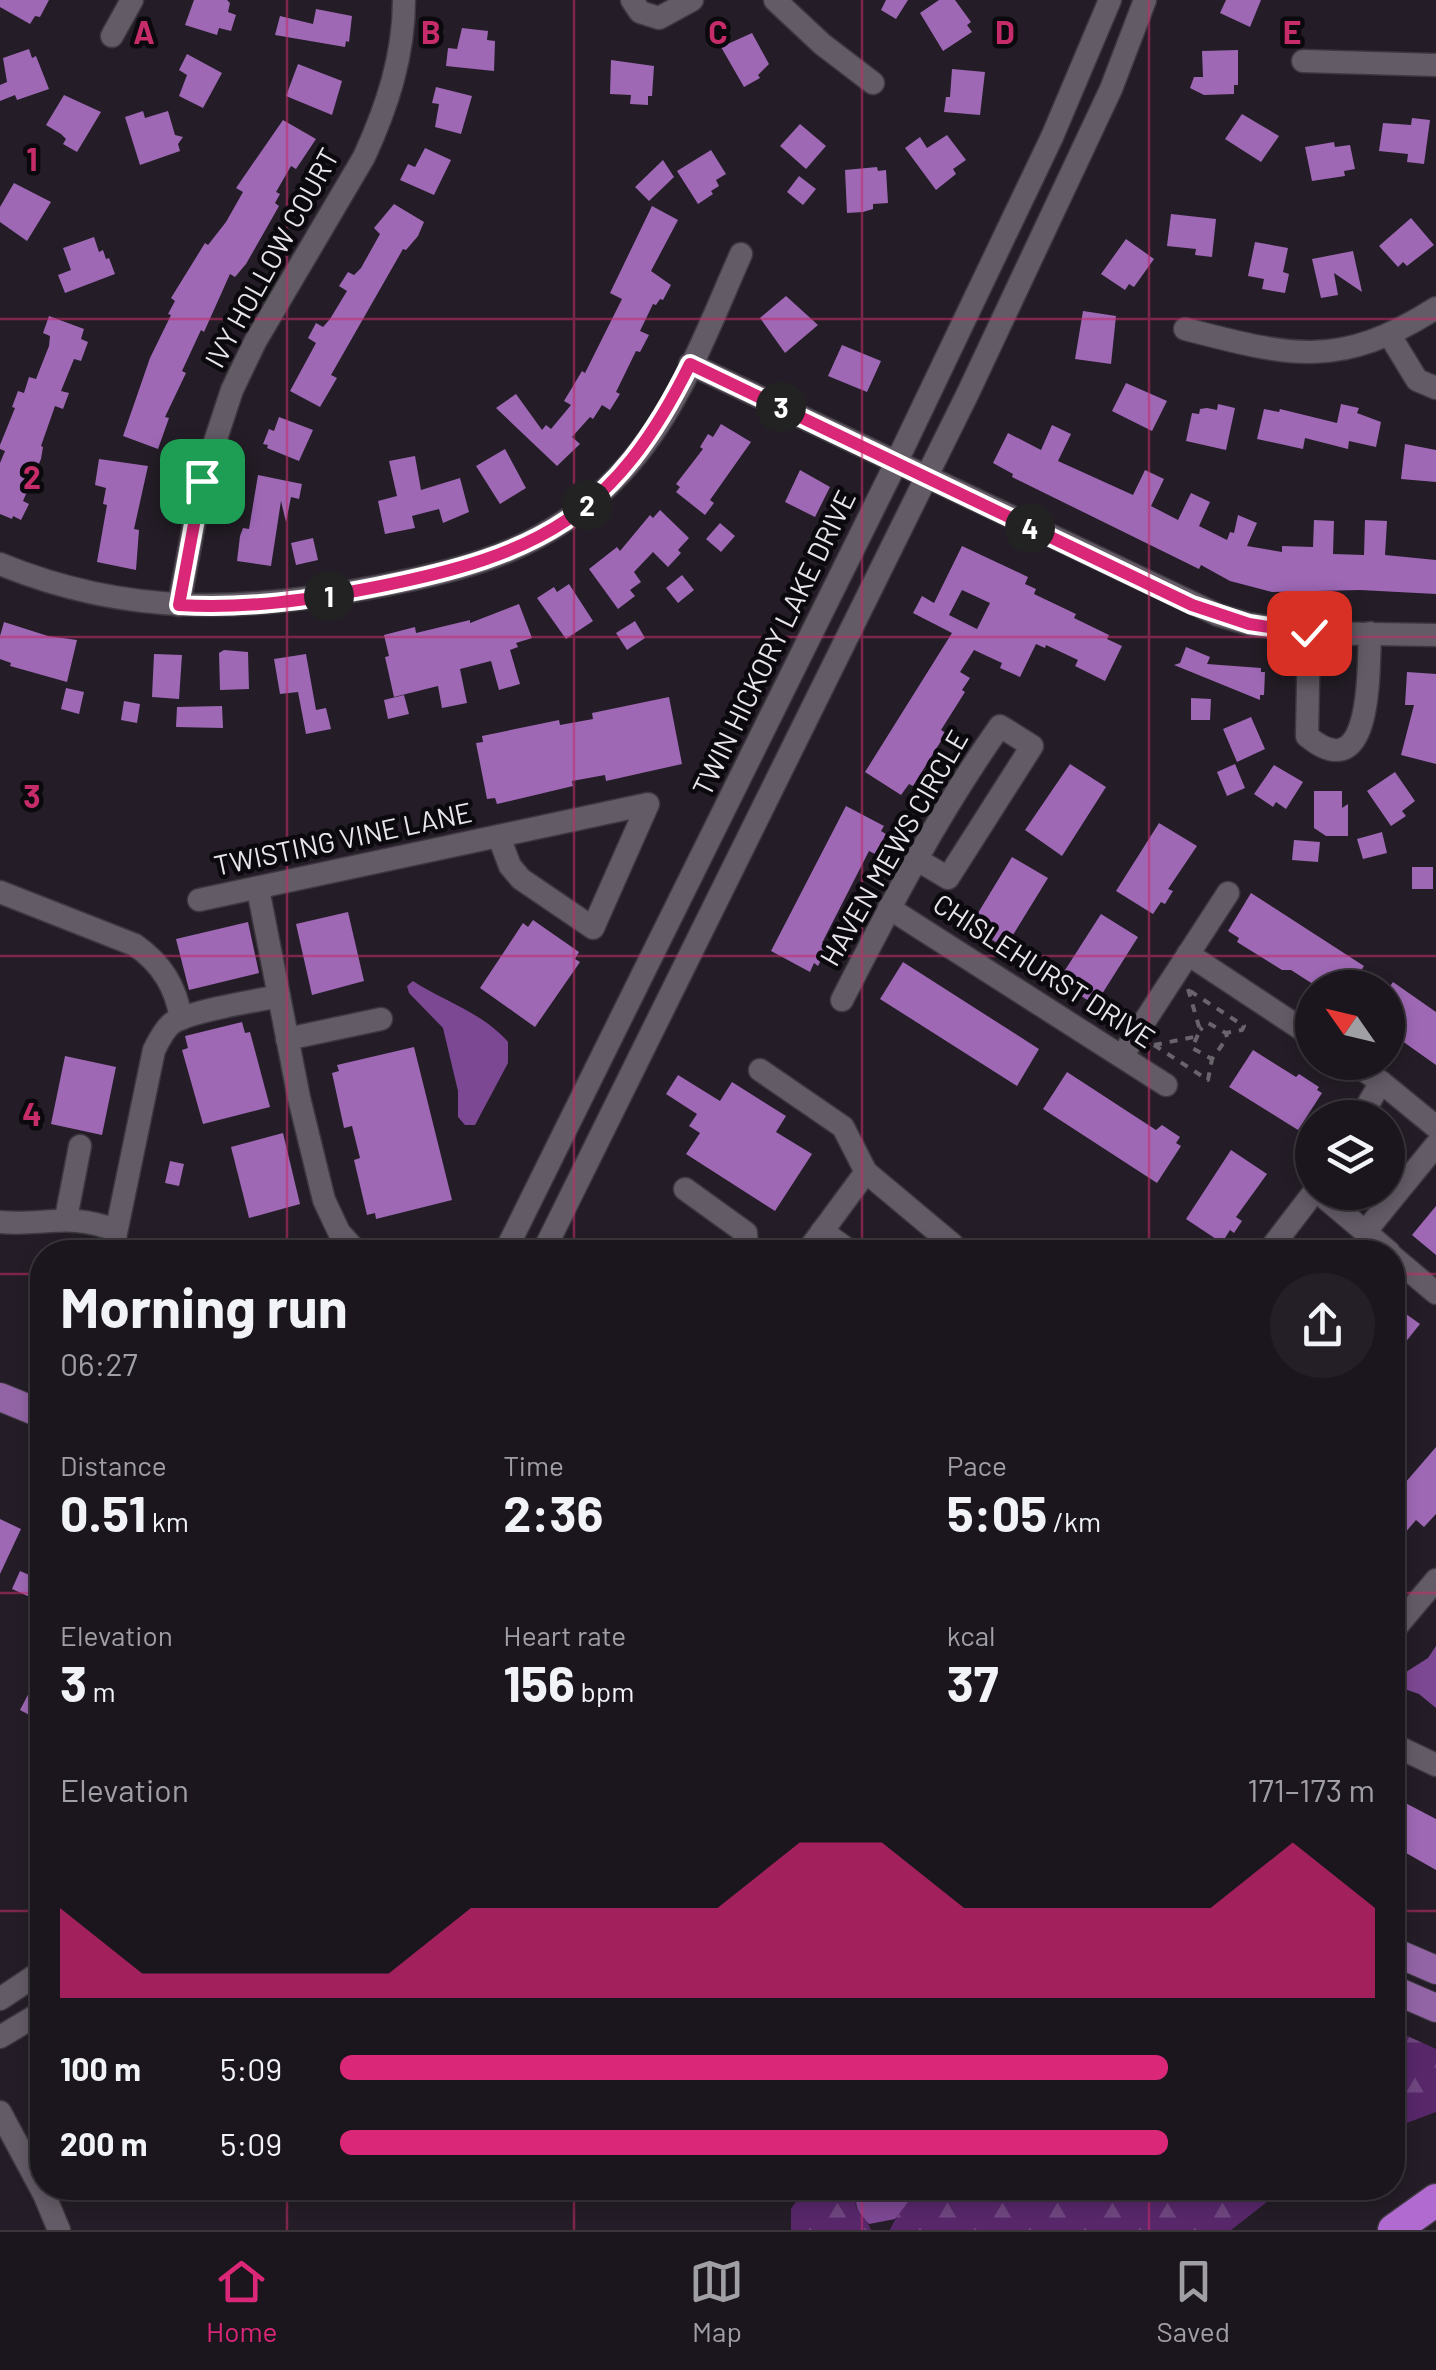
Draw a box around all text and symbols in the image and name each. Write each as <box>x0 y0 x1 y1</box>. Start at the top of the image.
text: A <box>133 12 155 50</box>
text: B <box>421 12 441 50</box>
text: C <box>708 12 728 50</box>
text: D <box>995 12 1015 50</box>
text: E <box>1283 12 1301 50</box>
text: 1 <box>26 139 38 177</box>
street label: IVY HOLLOW COURT <box>197 142 346 373</box>
pin: 3 <box>756 382 806 432</box>
text: 3 <box>773 390 789 424</box>
pin <box>160 439 245 524</box>
icon: arrive <box>175 454 230 509</box>
text: 2 <box>23 457 41 495</box>
pin: 2 <box>562 480 612 530</box>
street label: TWIN HICKORY LAKE DRIVE <box>684 484 862 801</box>
text: 2 <box>579 488 595 522</box>
pin: 4 <box>1005 503 1055 553</box>
text: 4 <box>1022 511 1038 545</box>
pin: 1 <box>304 571 354 621</box>
text: 1 <box>324 579 334 613</box>
pin <box>1267 591 1352 676</box>
icon: check <box>1282 606 1337 661</box>
street label: HAVEN MEWS CIRCLE <box>812 724 975 971</box>
text: 3 <box>23 776 41 814</box>
street label: TWISTING VINE LANE <box>211 794 475 882</box>
street label: CHISLEHURST DRIVE <box>927 886 1162 1055</box>
north arrow <box>1295 970 1405 1080</box>
map controls <box>1295 970 1405 1210</box>
text: 4 <box>22 1094 42 1132</box>
button: layers <box>1295 1100 1405 1210</box>
text: Morning run <box>60 1273 348 1339</box>
button: share <box>1270 1273 1375 1378</box>
text: 06:27 <box>60 1344 138 1382</box>
text: Distance <box>60 1448 167 1482</box>
text: Time <box>503 1448 564 1482</box>
text: Pace <box>947 1448 1007 1482</box>
text: 0.51 <box>60 1482 146 1542</box>
text: 2:36 <box>503 1482 603 1542</box>
text: 5:05 <box>947 1482 1047 1542</box>
text: km <box>146 1504 189 1538</box>
text: /km <box>1047 1504 1101 1538</box>
text: Elevation <box>60 1618 173 1652</box>
text: Heart rate <box>503 1618 626 1652</box>
text: kcal <box>947 1618 995 1652</box>
text: 3 <box>60 1652 87 1712</box>
text: 156 <box>503 1652 575 1712</box>
text: 37 <box>947 1652 998 1712</box>
text: m <box>87 1674 116 1708</box>
text: bpm <box>575 1674 634 1708</box>
text: Elevation <box>60 1770 189 1808</box>
text: 171–173 m <box>1247 1770 1375 1808</box>
text: 100 m <box>60 2049 141 2087</box>
text: 5:09 <box>220 2049 282 2087</box>
text: 200 m <box>60 2124 148 2162</box>
text: 5:09 <box>220 2124 282 2162</box>
tab: Home <box>206 2254 277 2348</box>
tab: Map <box>689 2254 744 2348</box>
tab: Saved <box>1157 2254 1230 2348</box>

